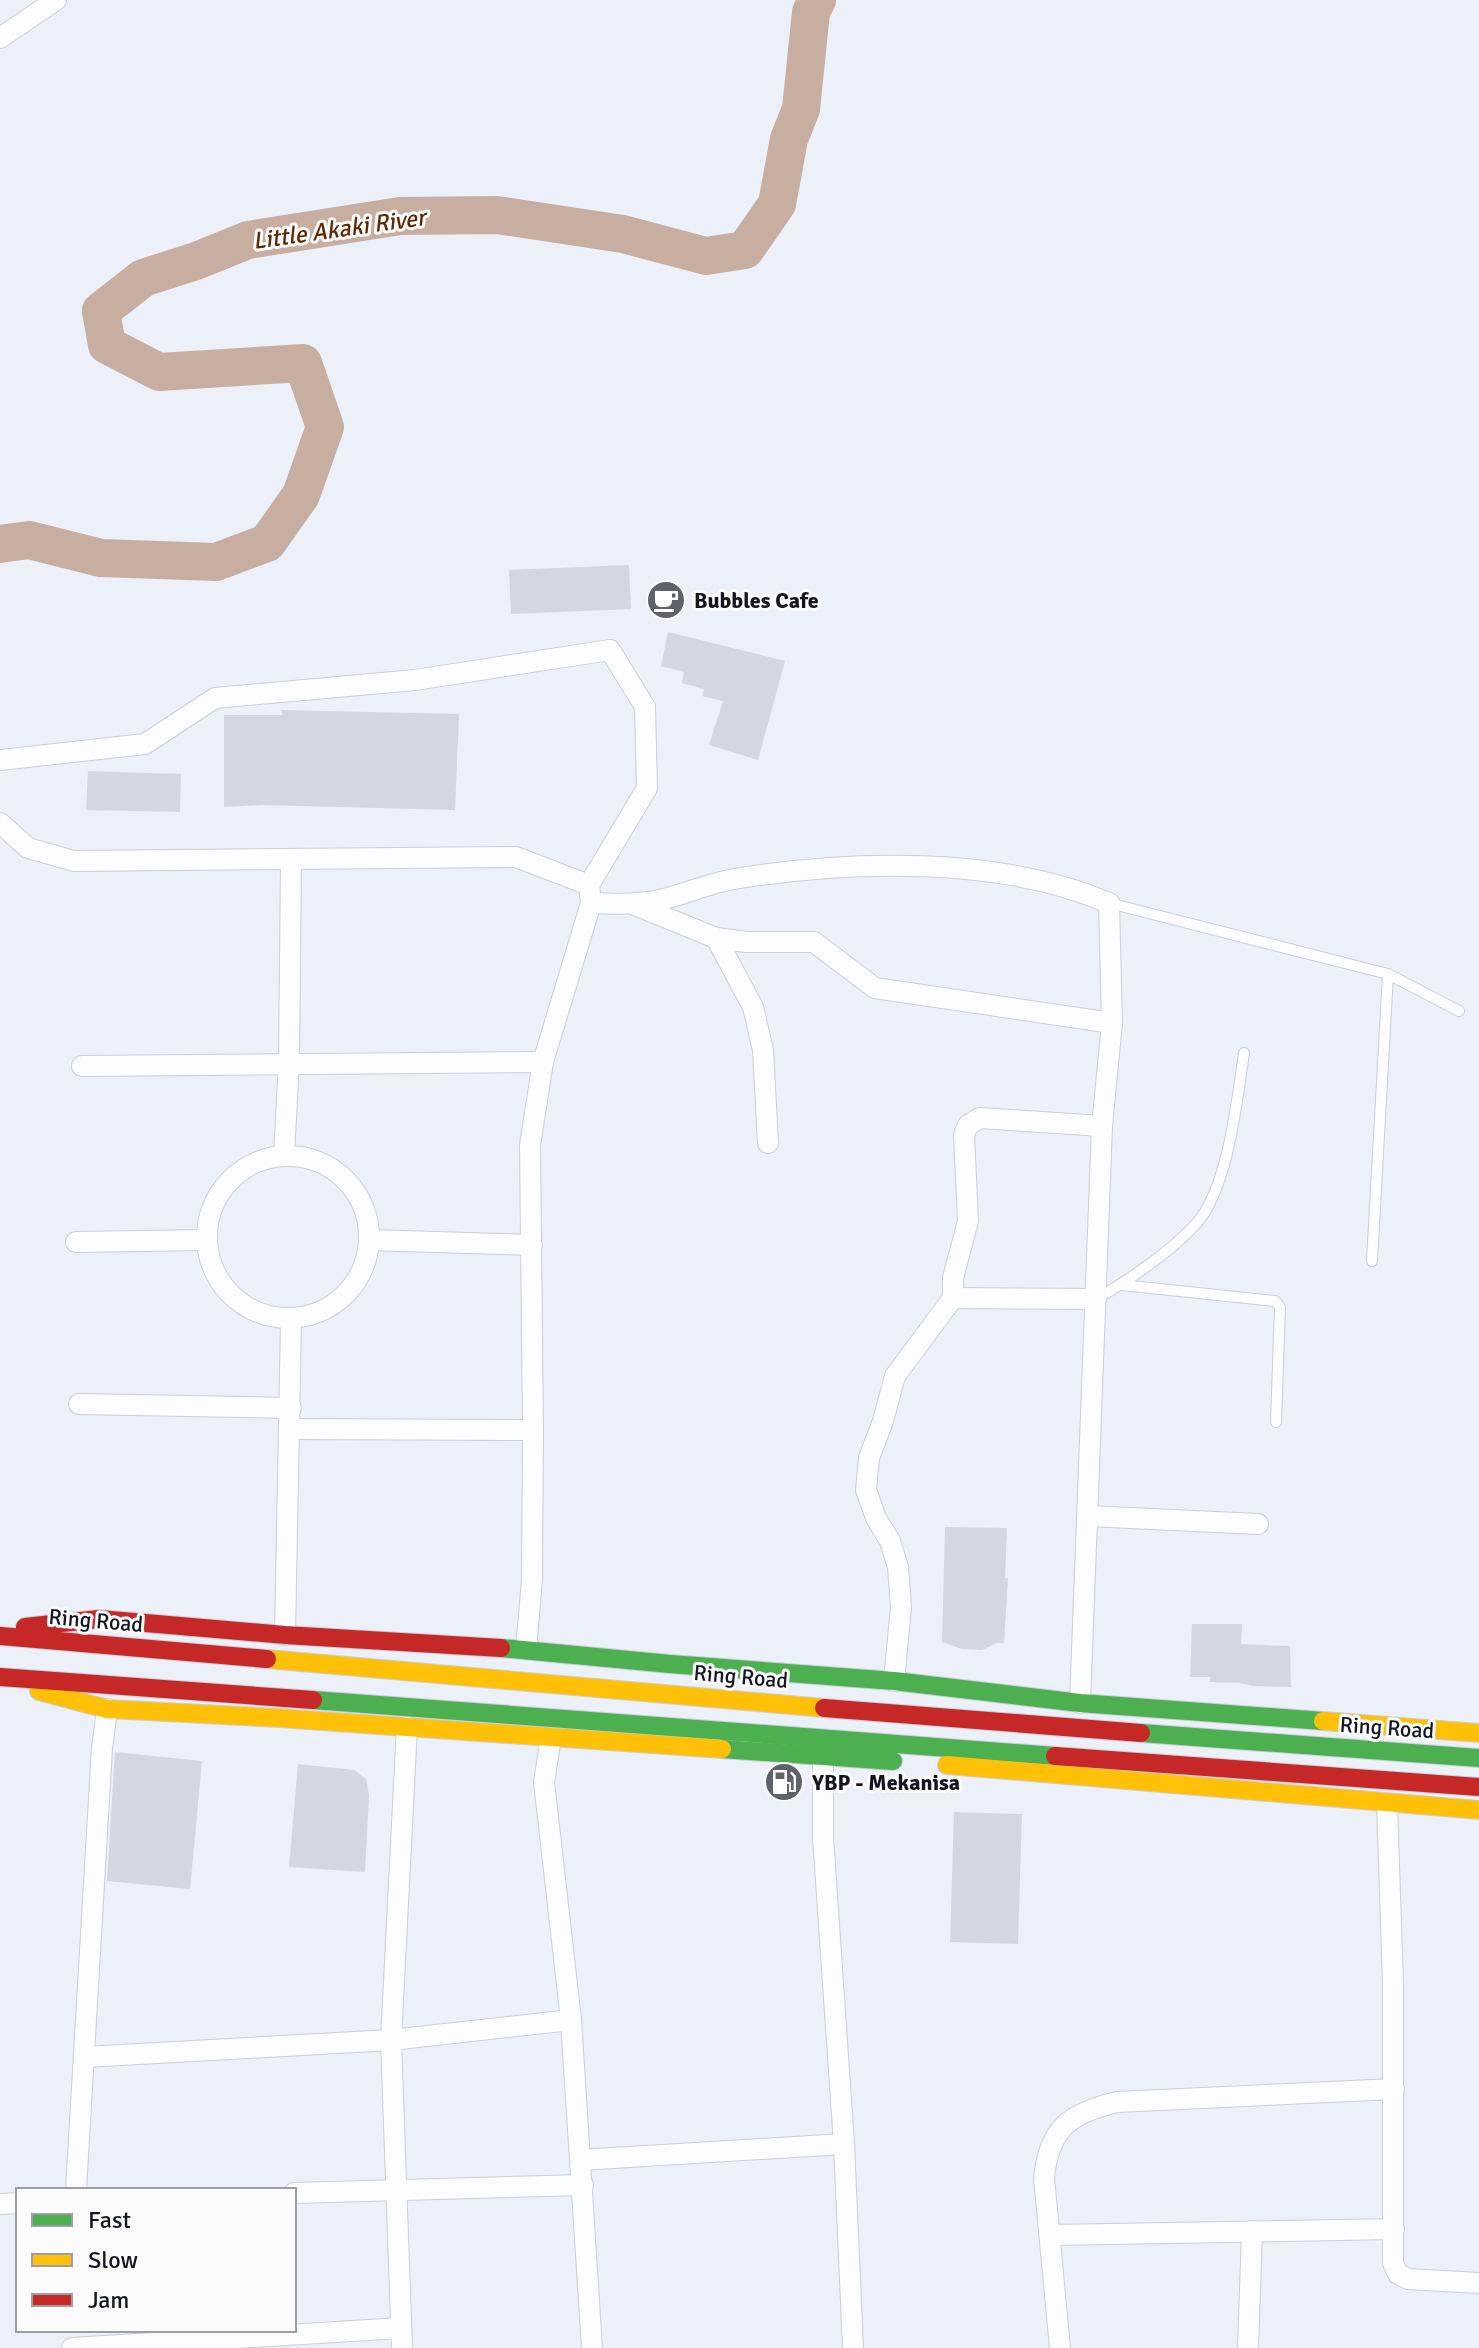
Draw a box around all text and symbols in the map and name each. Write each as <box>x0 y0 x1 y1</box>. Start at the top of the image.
water label: Little Akaki River <box>251 202 430 256</box>
cafe icon: Bubbles Cafe <box>645 579 687 621</box>
place label: Bubbles Cafe <box>694 587 819 614</box>
street label: Ring Road <box>48 1603 144 1638</box>
street label: Ring Road <box>693 1659 789 1694</box>
street label: Ring Road <box>1339 1711 1435 1744</box>
fuel station icon: YBP - Mekanisa <box>763 1761 805 1803</box>
place label: YBP - Mekanisa <box>811 1769 960 1796</box>
legend <box>16 2188 296 2332</box>
text: Fast <box>88 2205 131 2235</box>
text: Slow <box>88 2245 138 2275</box>
text: Jam <box>88 2285 129 2315</box>

